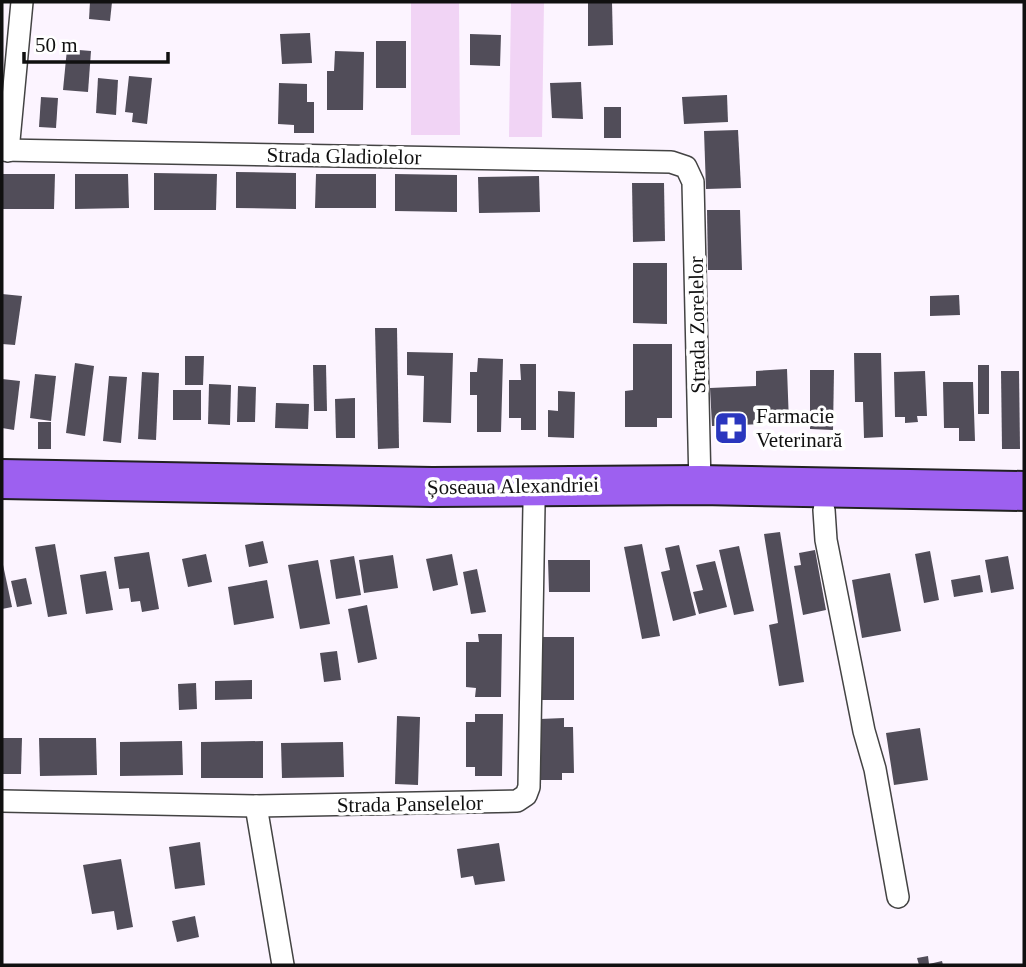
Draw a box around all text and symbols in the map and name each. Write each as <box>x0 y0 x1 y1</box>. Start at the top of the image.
scale bar <box>24 21 168 65</box>
text: 50 m <box>35 33 78 57</box>
street label: Strada Gladiolelor <box>267 143 421 169</box>
street label: Strada Zorelelor <box>684 256 710 394</box>
place label: Farmacie Veterinară <box>756 404 843 452</box>
pharmacy icon: Farmacie Veterinară <box>712 409 750 447</box>
street label: Șoseaua Alexandriei <box>427 472 599 499</box>
street label: Strada Panselelor <box>337 791 483 817</box>

